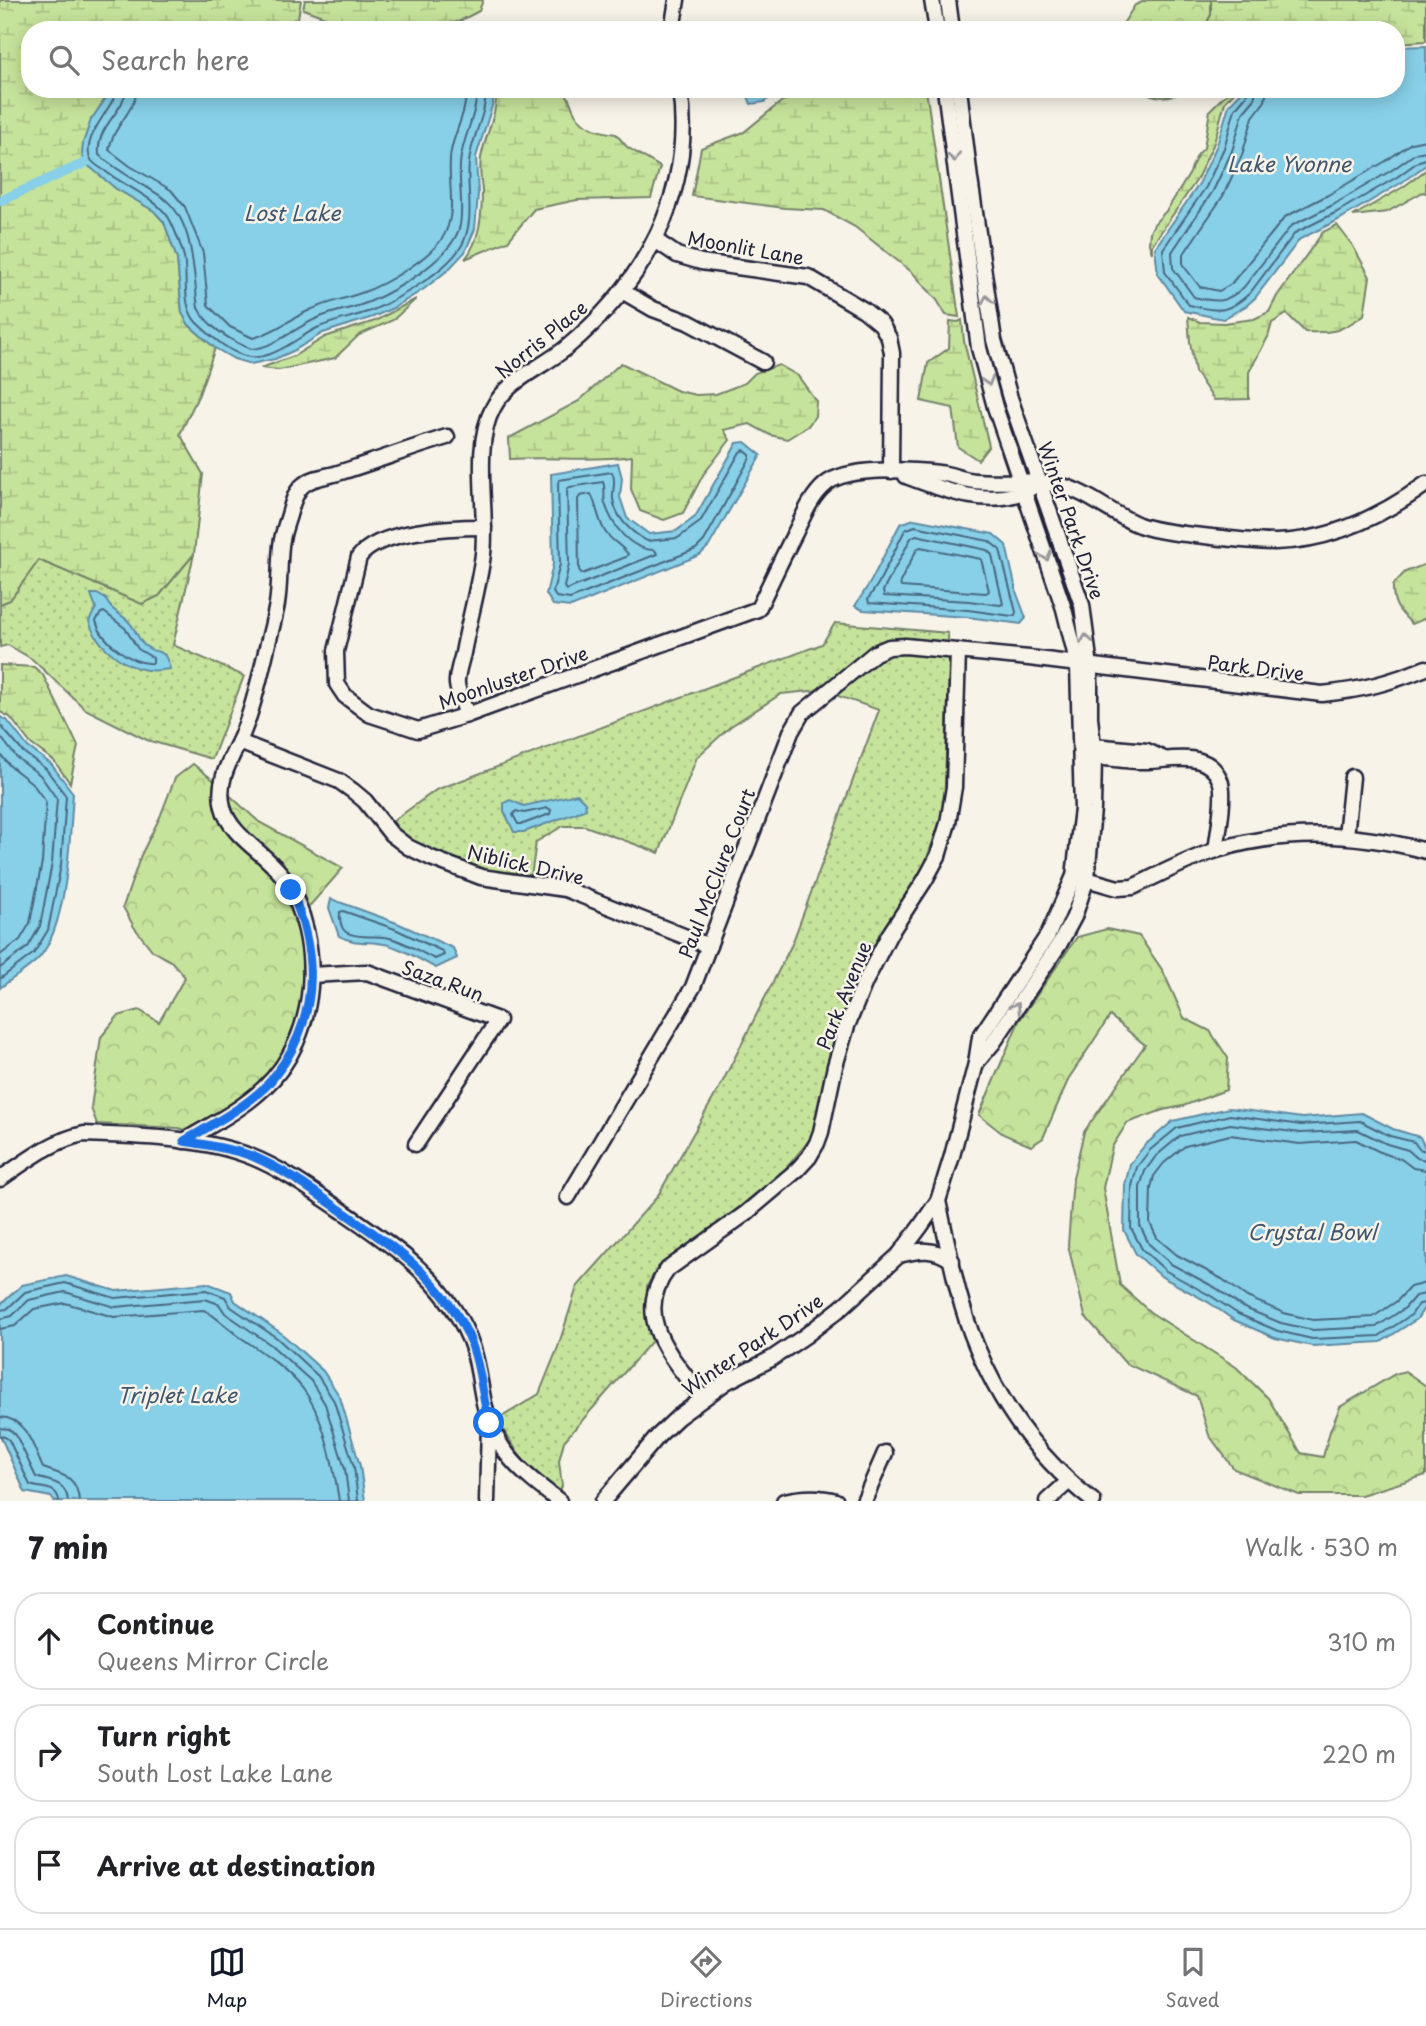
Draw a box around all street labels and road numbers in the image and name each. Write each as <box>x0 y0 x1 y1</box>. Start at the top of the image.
street label: Moonlit Lane <box>685 223 807 271</box>
street label: Norris Place <box>489 293 593 385</box>
street label: Winter Park Drive <box>1032 437 1112 603</box>
street label: Moonluster Drive <box>434 638 592 716</box>
street label: Park Drive <box>1206 647 1306 687</box>
street label: Paul McClure Court <box>671 784 761 962</box>
street label: Niblick Drive <box>465 837 587 891</box>
street label: Park Avenue <box>809 937 877 1053</box>
street label: Saza Run <box>398 952 488 1008</box>
street label: Winter Park Drive <box>676 1286 828 1402</box>

